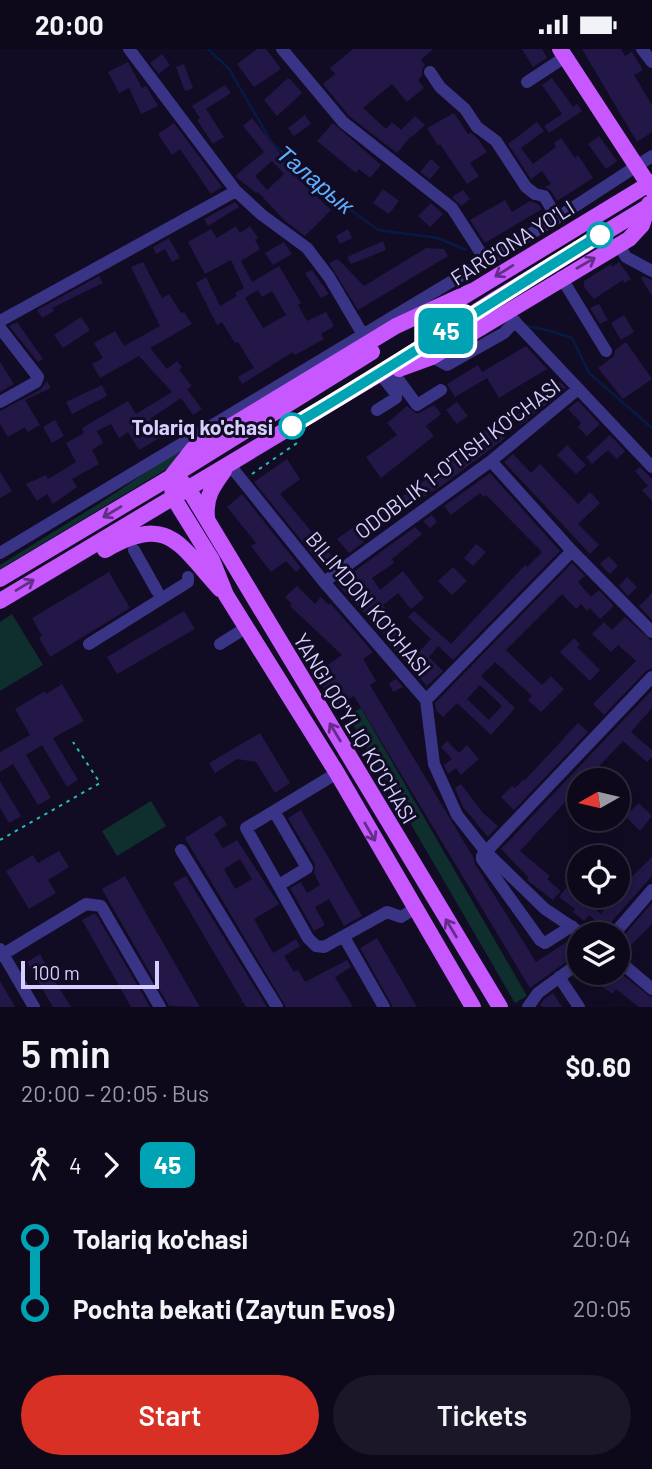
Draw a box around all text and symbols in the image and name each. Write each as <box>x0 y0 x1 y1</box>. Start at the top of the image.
text: 20:00 <box>35 9 103 40</box>
water label: Таларык <box>272 139 361 220</box>
street label: FARG'ONA YO'LI <box>446 194 578 290</box>
unlabelled marker <box>587 222 613 248</box>
one-way arrow <box>576 256 596 270</box>
one-way arrow <box>495 264 515 278</box>
line badge: 45 <box>414 308 478 354</box>
text: 45 <box>432 316 460 345</box>
street label: ODOBLIK 1-O'TISH KO'CHASI <box>349 373 565 543</box>
marker: Tolariq ko'chasi <box>279 413 305 439</box>
place label: Tolariq ko'chasi <box>132 414 273 439</box>
one-way arrow <box>102 505 122 519</box>
street label: BILIMDON KO'CHASI <box>302 526 436 680</box>
one-way arrow <box>15 578 35 592</box>
street label: YANGI QO'YLIQ KO'CHASI <box>289 628 423 828</box>
one-way arrow <box>327 723 341 743</box>
north arrow <box>567 768 630 831</box>
map controls <box>567 768 630 985</box>
one-way arrow <box>363 822 377 842</box>
button: locate <box>567 845 630 908</box>
one-way arrow <box>444 918 458 938</box>
button: layers <box>567 922 630 985</box>
scale bar <box>21 958 159 990</box>
text: 100 m <box>32 961 80 984</box>
text: 5 min <box>21 1030 111 1076</box>
text: $0.60 <box>566 1051 631 1082</box>
text: 20:00 – 20:05 · Bus <box>21 1079 209 1107</box>
icon: walk <box>21 1146 59 1184</box>
icon: forward <box>92 1146 130 1184</box>
text: 45 <box>154 1150 181 1179</box>
text: 4 <box>69 1151 82 1179</box>
text: Tolariq ko'chasi <box>73 1223 248 1254</box>
text: 20:04 <box>572 1224 631 1252</box>
text: Pochta bekati (Zaytun Evos) <box>73 1293 394 1324</box>
text: 20:05 <box>573 1294 631 1322</box>
button: Start <box>21 1375 319 1455</box>
button: Tickets <box>333 1375 631 1455</box>

